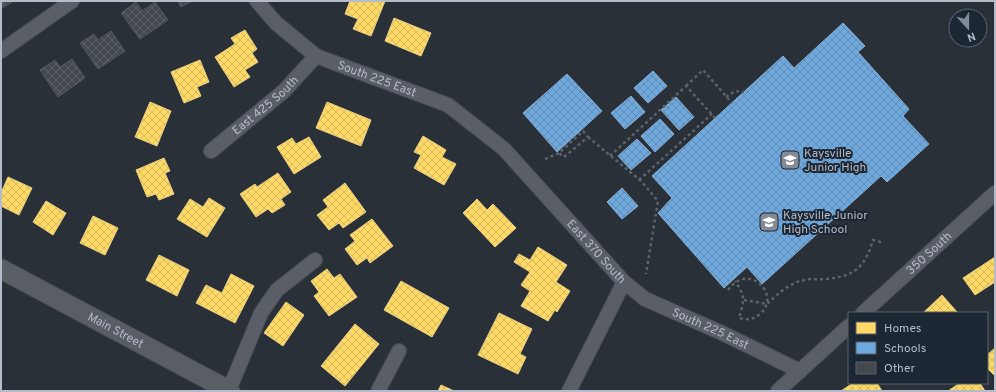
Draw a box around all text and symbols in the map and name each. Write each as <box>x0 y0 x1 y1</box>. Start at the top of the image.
north arrow <box>948 8 988 48</box>
text: N <box>965 28 977 44</box>
street label: South 225 East <box>335 58 418 102</box>
street label: East 425 South <box>229 73 303 139</box>
place label: Kaysville Junior High <box>804 146 866 176</box>
school or university icon: Kaysville Junior High <box>779 149 801 171</box>
place label: Kaysville Junior High School <box>783 208 868 238</box>
school or university icon: Kaysville Junior High School <box>758 211 780 233</box>
street label: East 370 South <box>563 217 629 288</box>
street label: 350 South <box>903 229 956 279</box>
street label: South 225 East <box>669 305 751 354</box>
street label: Main Street <box>84 310 146 352</box>
legend <box>848 312 988 384</box>
text: Homes <box>884 321 921 337</box>
text: Schools <box>884 341 926 357</box>
text: Other <box>884 361 916 377</box>

